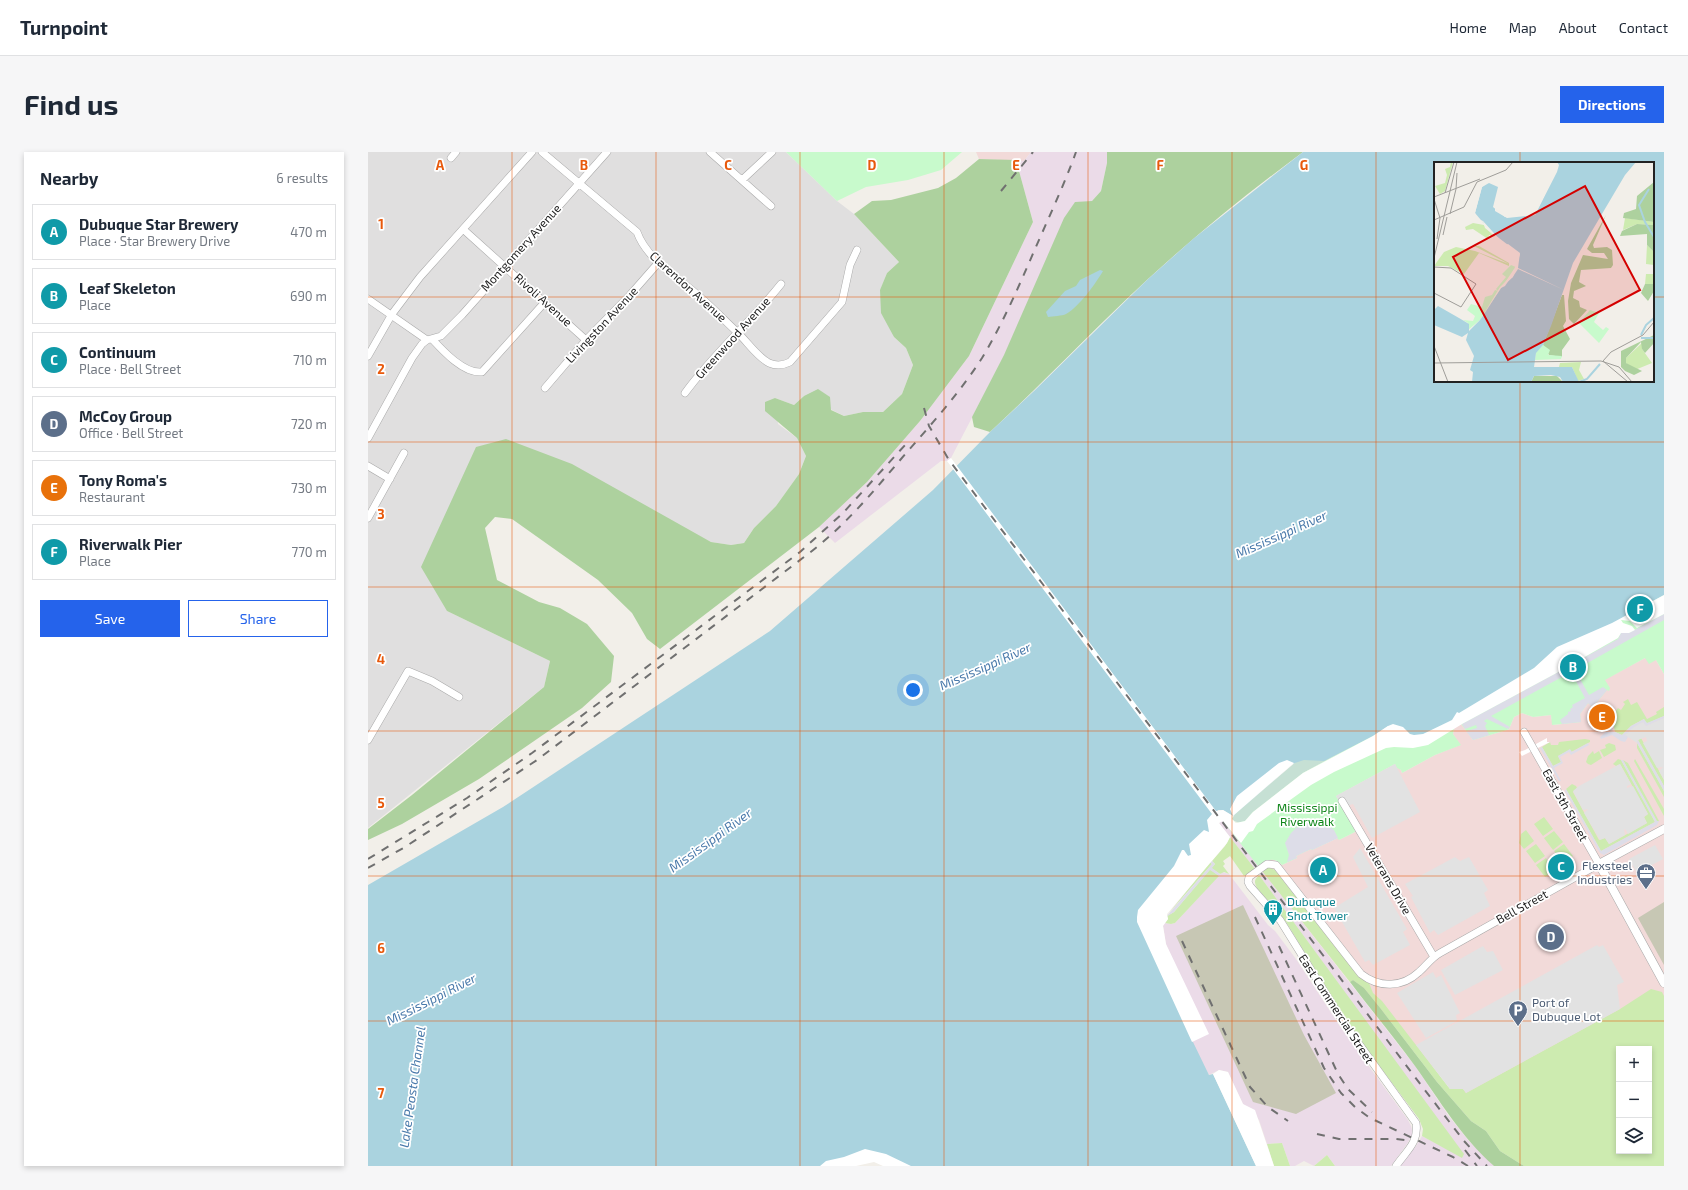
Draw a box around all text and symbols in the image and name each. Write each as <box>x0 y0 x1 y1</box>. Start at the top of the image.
text: Turnpoint <box>20 16 108 39</box>
text: Home <box>1450 19 1487 36</box>
text: Map <box>1509 19 1537 36</box>
text: About <box>1559 19 1597 36</box>
text: Contact <box>1619 19 1668 36</box>
button: Directions <box>1560 86 1664 123</box>
text: Find us <box>24 87 118 121</box>
text: A <box>436 157 445 173</box>
text: B <box>580 157 588 173</box>
text: C <box>724 157 732 173</box>
text: D <box>868 157 877 173</box>
text: E <box>1012 157 1020 173</box>
text: F <box>1156 157 1164 173</box>
text: G <box>1300 157 1308 173</box>
inset map <box>1434 162 1654 382</box>
text: Nearby <box>40 168 98 188</box>
text: 6 results <box>276 170 328 186</box>
street label: Montgomery Avenue <box>477 201 563 294</box>
text: Dubuque Star Brewery <box>79 215 239 233</box>
text: 1 <box>378 216 384 232</box>
text: A <box>50 224 58 240</box>
text: 470 m <box>290 224 327 240</box>
text: Place · Star Brewery Drive <box>79 233 230 249</box>
street label: Clarendon Avenue <box>647 248 730 324</box>
street label: Rivoli Avenue <box>512 270 575 329</box>
text: Leaf Skeleton <box>79 279 176 297</box>
street label: Livingston Avenue <box>562 283 640 365</box>
text: B <box>50 288 58 304</box>
text: 690 m <box>290 288 327 304</box>
street label: Greenwood Avenue <box>692 294 773 381</box>
text: Place <box>79 297 111 313</box>
text: Continuum <box>79 343 156 361</box>
text: C <box>50 352 58 368</box>
text: 710 m <box>293 352 327 368</box>
text: Place · Bell Street <box>79 361 181 377</box>
text: 2 <box>377 361 385 377</box>
text: McCoy Group <box>79 407 172 425</box>
text: D <box>50 416 58 432</box>
text: 720 m <box>291 416 327 432</box>
text: Office · Bell Street <box>79 425 183 441</box>
text: Tony Roma's <box>79 471 167 489</box>
text: E <box>50 480 58 496</box>
text: 730 m <box>291 480 327 496</box>
text: Restaurant <box>79 489 145 505</box>
text: 3 <box>377 506 385 522</box>
water label: Mississippi River <box>1233 506 1330 561</box>
text: Riverwalk Pier <box>79 535 182 553</box>
text: F <box>50 544 58 560</box>
text: 770 m <box>292 544 327 560</box>
text: Place <box>79 553 111 569</box>
pin: F <box>1627 594 1653 624</box>
button: Save <box>40 600 180 637</box>
button: Share <box>188 600 328 637</box>
water label: Mississippi River <box>937 638 1034 693</box>
text: 4 <box>377 651 385 667</box>
pin: B <box>1560 652 1586 682</box>
your location <box>903 680 923 700</box>
pin: E <box>1589 702 1615 732</box>
street label: East 5th Street <box>1540 766 1592 844</box>
text: 5 <box>377 795 385 811</box>
park label: Mississippi Riverwalk <box>1277 800 1337 828</box>
water label: Mississippi River <box>665 804 755 875</box>
street label: Veterans Drive <box>1363 840 1415 917</box>
pin: C <box>1548 852 1574 882</box>
pin: A <box>1310 855 1336 885</box>
place label: Flexsteel Industries <box>1577 858 1632 886</box>
office icon: Flexsteel Industries <box>1635 862 1657 890</box>
street label: Bell Street <box>1493 886 1550 926</box>
place label: Dubuque Shot Tower <box>1287 894 1348 922</box>
building icon: Dubuque Shot Tower <box>1262 898 1284 926</box>
pin: D <box>1538 922 1564 952</box>
text: 6 <box>377 940 385 956</box>
street label: East Commercial Street <box>1296 951 1378 1066</box>
water label: Mississippi River <box>383 969 479 1029</box>
place label: Port of Dubuque Lot <box>1532 995 1601 1023</box>
parking icon: Port of Dubuque Lot <box>1507 999 1529 1027</box>
water label: Lake Peosta Channel <box>396 1025 428 1149</box>
map controls <box>1616 1046 1652 1154</box>
button: + <box>1616 1046 1652 1082</box>
button: − <box>1616 1082 1652 1118</box>
text: 7 <box>378 1085 385 1101</box>
button: layers <box>1616 1118 1652 1154</box>

